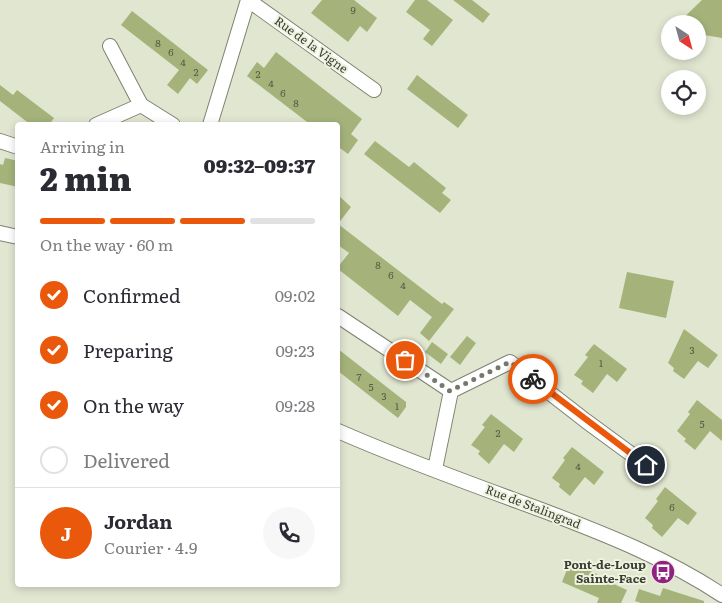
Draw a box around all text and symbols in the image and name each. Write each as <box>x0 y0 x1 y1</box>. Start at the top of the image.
house number: 9 <box>350 2 356 17</box>
street label: Rue de la Vigne <box>271 11 352 77</box>
north arrow <box>661 15 706 60</box>
map controls <box>661 15 706 115</box>
house number: 8 <box>155 35 161 50</box>
house number: 6 <box>168 44 174 59</box>
house number: 4 <box>180 54 186 69</box>
house number: 2 <box>193 64 199 79</box>
house number: 2 <box>255 66 261 81</box>
button: locate <box>661 70 706 115</box>
house number: 4 <box>268 75 274 90</box>
house number: 6 <box>280 85 286 100</box>
house number: 8 <box>293 95 299 110</box>
text: Arriving in <box>40 134 125 158</box>
text: 09:32–09:37 <box>204 151 315 179</box>
text: 2 min <box>40 153 132 201</box>
text: On the way · 60 m <box>40 232 173 256</box>
house number: 8 <box>375 257 381 272</box>
house number: 6 <box>388 267 394 282</box>
house number: 4 <box>400 277 406 292</box>
icon: check <box>40 281 68 309</box>
text: Confirmed <box>83 281 181 309</box>
text: 09:02 <box>275 283 315 307</box>
icon: check <box>40 336 68 364</box>
text: Preparing <box>83 336 173 364</box>
text: 09:23 <box>275 338 315 362</box>
pin <box>384 339 426 381</box>
house number: 3 <box>689 342 695 357</box>
icon: bag <box>391 346 419 374</box>
courier <box>508 354 558 404</box>
house number: 1 <box>599 355 603 370</box>
icon: bike <box>519 365 547 393</box>
house number: 7 <box>356 369 362 384</box>
house number: 5 <box>368 379 374 394</box>
house number: 3 <box>381 388 387 403</box>
icon: check <box>40 391 68 419</box>
text: On the way <box>83 391 184 419</box>
text: 09:28 <box>275 393 315 417</box>
house number: 1 <box>395 398 399 413</box>
house number: 5 <box>699 416 705 431</box>
house number: 2 <box>495 425 501 440</box>
pin <box>625 444 667 486</box>
text: Delivered <box>83 446 170 474</box>
icon: home <box>632 451 660 479</box>
house number: 4 <box>575 458 581 473</box>
street label: Rue de Stalingrad <box>483 480 584 533</box>
house number: 6 <box>669 499 675 514</box>
text: Jordan <box>104 507 173 535</box>
button: phone <box>263 507 315 559</box>
text: J <box>61 519 71 547</box>
text: Courier · 4.9 <box>104 535 197 559</box>
place label: Pont-de-Loup Sainte-Face <box>564 555 646 587</box>
bus stop icon: Pont-de-Loup Sainte-Face <box>650 559 676 585</box>

